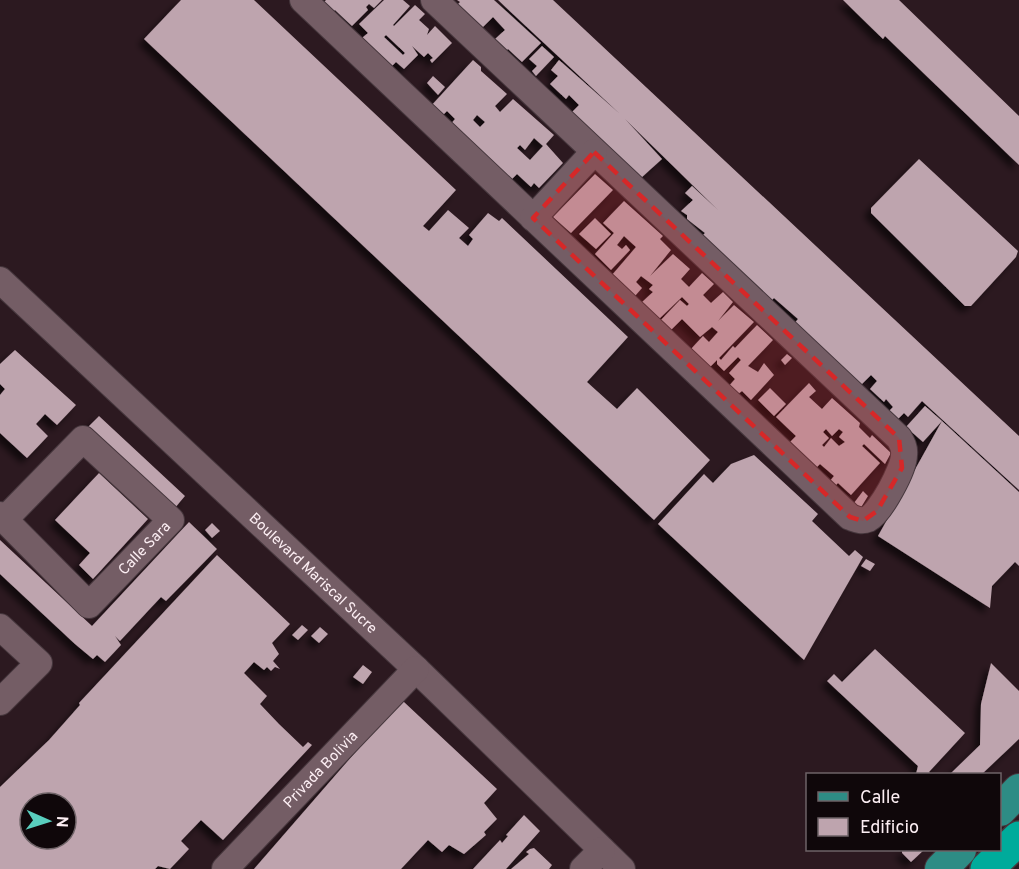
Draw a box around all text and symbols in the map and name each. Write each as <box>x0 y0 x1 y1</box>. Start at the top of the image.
street label: Boulevard Mariscal Sucre <box>244 510 380 639</box>
street label: Calle Sara <box>115 518 176 580</box>
street label: Privada Bolivia <box>280 728 363 813</box>
legend <box>806 773 1001 851</box>
text: Calle <box>860 787 900 810</box>
north arrow <box>18 791 78 851</box>
text: N <box>51 815 71 828</box>
text: Edificio <box>860 817 919 840</box>

